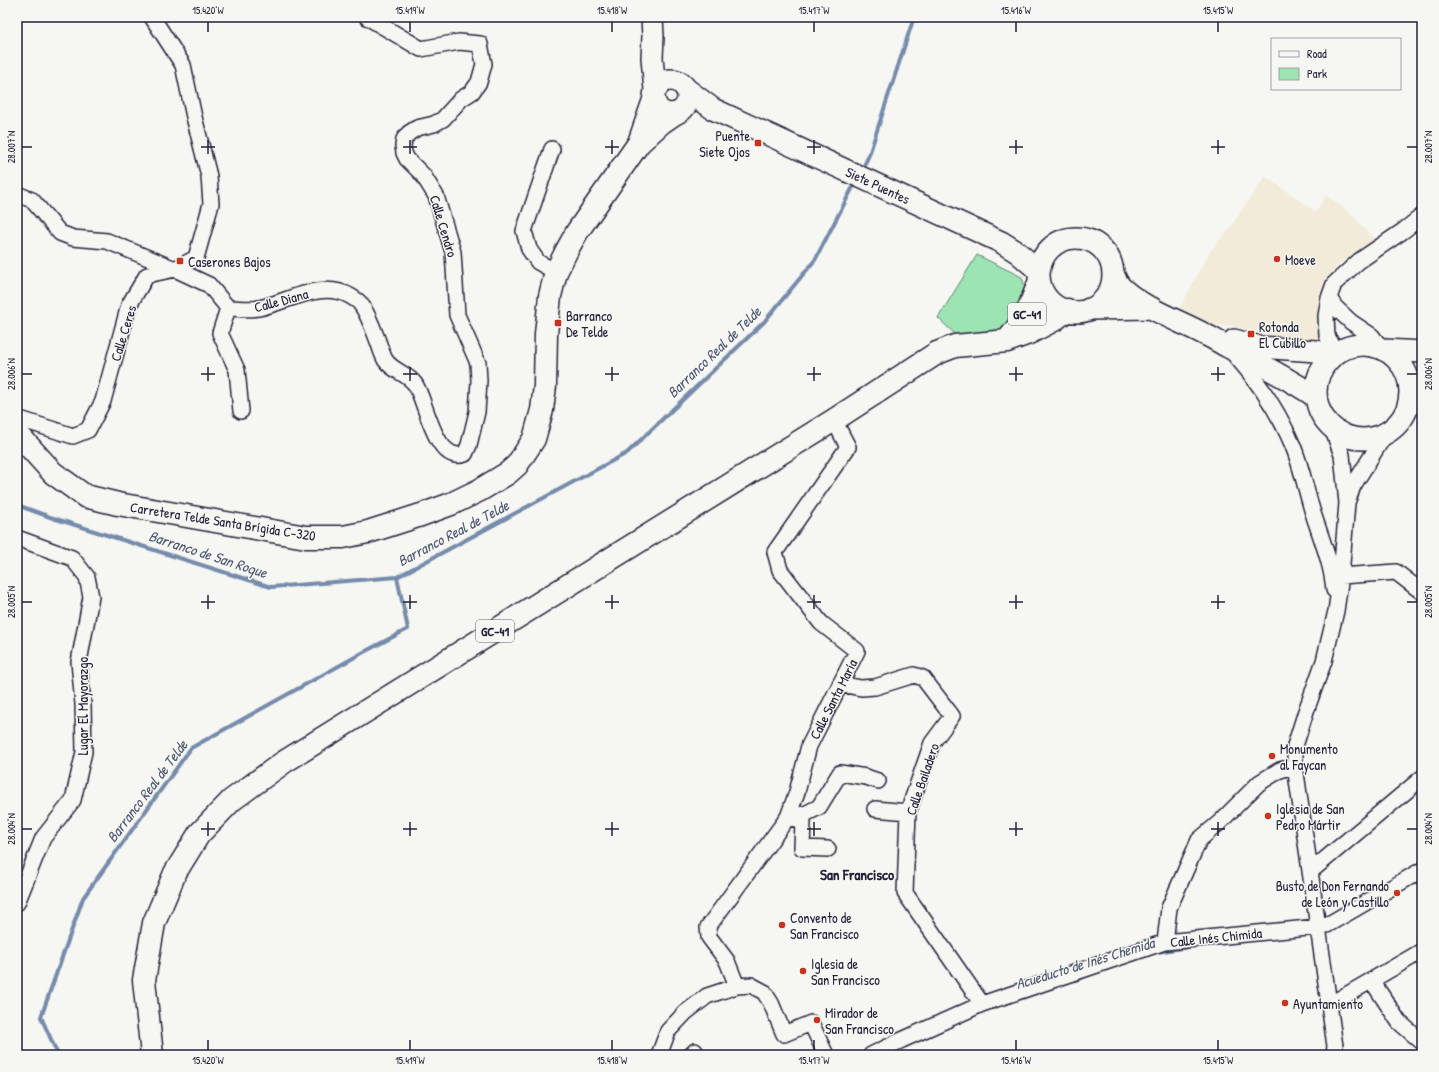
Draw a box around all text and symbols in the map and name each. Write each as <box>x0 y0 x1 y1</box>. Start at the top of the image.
text: 15.420°W <box>192 4 225 17</box>
text: 15.419°W <box>395 4 426 17</box>
text: 15.418°W <box>597 4 628 17</box>
text: 15.417°W <box>799 4 830 17</box>
text: 15.416°W <box>1001 4 1032 17</box>
text: 15.415°W <box>1203 4 1234 17</box>
legend <box>1271 38 1401 90</box>
text: Road <box>1307 45 1327 62</box>
text: Park <box>1307 65 1327 82</box>
place label: Puente Siete Ojos <box>699 126 750 162</box>
text: 28.007°N <box>5 131 18 163</box>
text: 28.007°N <box>1422 131 1435 163</box>
marker: Puente Siete Ojos <box>753 138 763 148</box>
street label: Siete Puentes <box>843 162 913 208</box>
street label: Calle Cendro <box>426 193 463 260</box>
place label: Moeve <box>1285 250 1316 269</box>
place label: Caserones Bajos <box>188 252 271 272</box>
marker: Moeve <box>1272 254 1282 264</box>
marker: Caserones Bajos <box>175 256 185 266</box>
street label: Calle Diana <box>252 284 311 316</box>
water label: Barranco Real de Telde <box>662 301 766 402</box>
street label: Calle Ceres <box>105 303 141 363</box>
road number: GC-41 <box>1008 303 1046 325</box>
place label: Barranco De Telde <box>566 306 613 341</box>
place label: Rotonda El Cubillo <box>1259 317 1306 352</box>
marker: Barranco De Telde <box>553 318 563 328</box>
marker: Rotonda El Cubillo <box>1246 329 1256 339</box>
text: 28.006°N <box>5 358 18 390</box>
text: 28.006°N <box>1422 358 1435 390</box>
water label: Barranco Real de Telde <box>394 494 513 571</box>
street label: Carretera Telde Santa Brígida C-320 <box>129 497 317 546</box>
water label: Barranco de San Roque <box>146 525 271 583</box>
text: 28.005°N <box>5 586 18 618</box>
text: 28.005°N <box>1422 586 1435 618</box>
road number: GC-41 <box>476 620 514 642</box>
street label: Calle Santa María <box>805 655 862 742</box>
street label: Lugar El Mayorazgo <box>73 656 93 755</box>
water label: Barranco Real de Telde <box>102 735 193 847</box>
place label: Monumento al Faycan <box>1280 739 1338 775</box>
street label: Calle Bailadero <box>901 740 943 818</box>
marker: Monumento al Faycan <box>1267 751 1277 761</box>
place label: Iglesia de San Pedro Mártir <box>1276 799 1345 834</box>
marker: Iglesia de San Pedro Mártir <box>1263 811 1273 821</box>
text: 28.004°N <box>5 813 18 845</box>
text: 28.004°N <box>1422 813 1435 845</box>
district label: San Francisco <box>820 864 894 885</box>
place label: Busto de Don Fernando de León y Castillo <box>1276 876 1389 912</box>
marker: Busto de Don Fernando de León y Castillo <box>1392 888 1402 898</box>
place label: Convento de San Francisco <box>790 908 859 943</box>
marker: Convento de San Francisco <box>777 920 787 930</box>
street label: Calle Inés Chimida <box>1169 923 1263 951</box>
water label: Acueducto de Inés Chemida <box>1013 931 1159 994</box>
place label: Iglesia de San Francisco <box>811 954 880 989</box>
marker: Iglesia de San Francisco <box>798 966 808 976</box>
place label: Ayuntamiento <box>1293 994 1363 1014</box>
marker: Ayuntamiento <box>1280 998 1290 1008</box>
place label: Mirador de San Francisco <box>825 1003 894 1038</box>
marker: Mirador de San Francisco <box>812 1015 822 1025</box>
text: 15.420°W <box>192 1054 225 1067</box>
text: 15.419°W <box>395 1054 426 1067</box>
text: 15.418°W <box>597 1054 628 1067</box>
text: 15.417°W <box>799 1054 830 1067</box>
text: 15.416°W <box>1001 1054 1032 1067</box>
text: 15.415°W <box>1203 1054 1234 1067</box>

